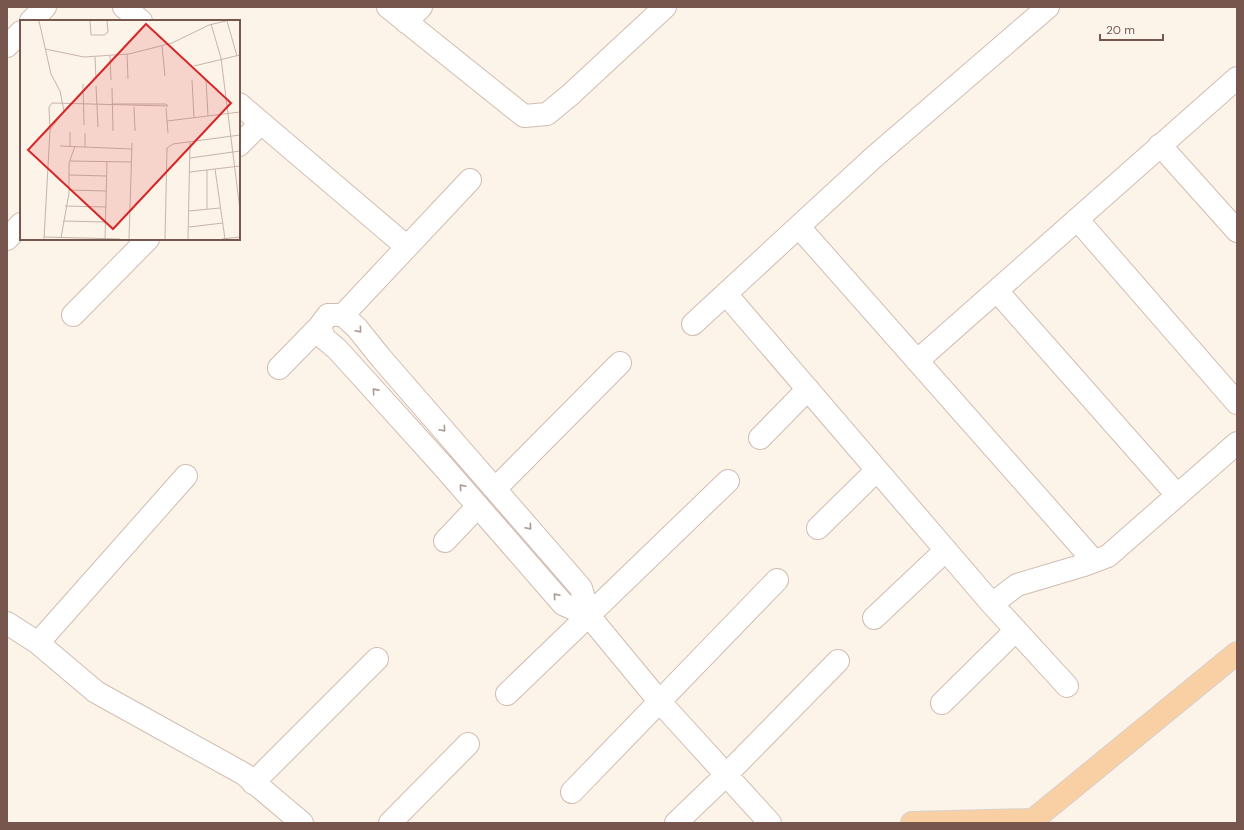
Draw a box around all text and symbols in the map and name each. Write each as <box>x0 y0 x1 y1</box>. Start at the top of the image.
scale bar <box>1100 16 1163 42</box>
inset map <box>20 20 240 240</box>
text: 20 m <box>1106 22 1135 38</box>
one-way arrow <box>354 326 361 333</box>
one-way arrow <box>373 388 380 395</box>
one-way arrow <box>439 425 446 432</box>
one-way arrow <box>459 485 466 492</box>
one-way arrow <box>524 522 531 530</box>
one-way arrow <box>554 593 561 601</box>

